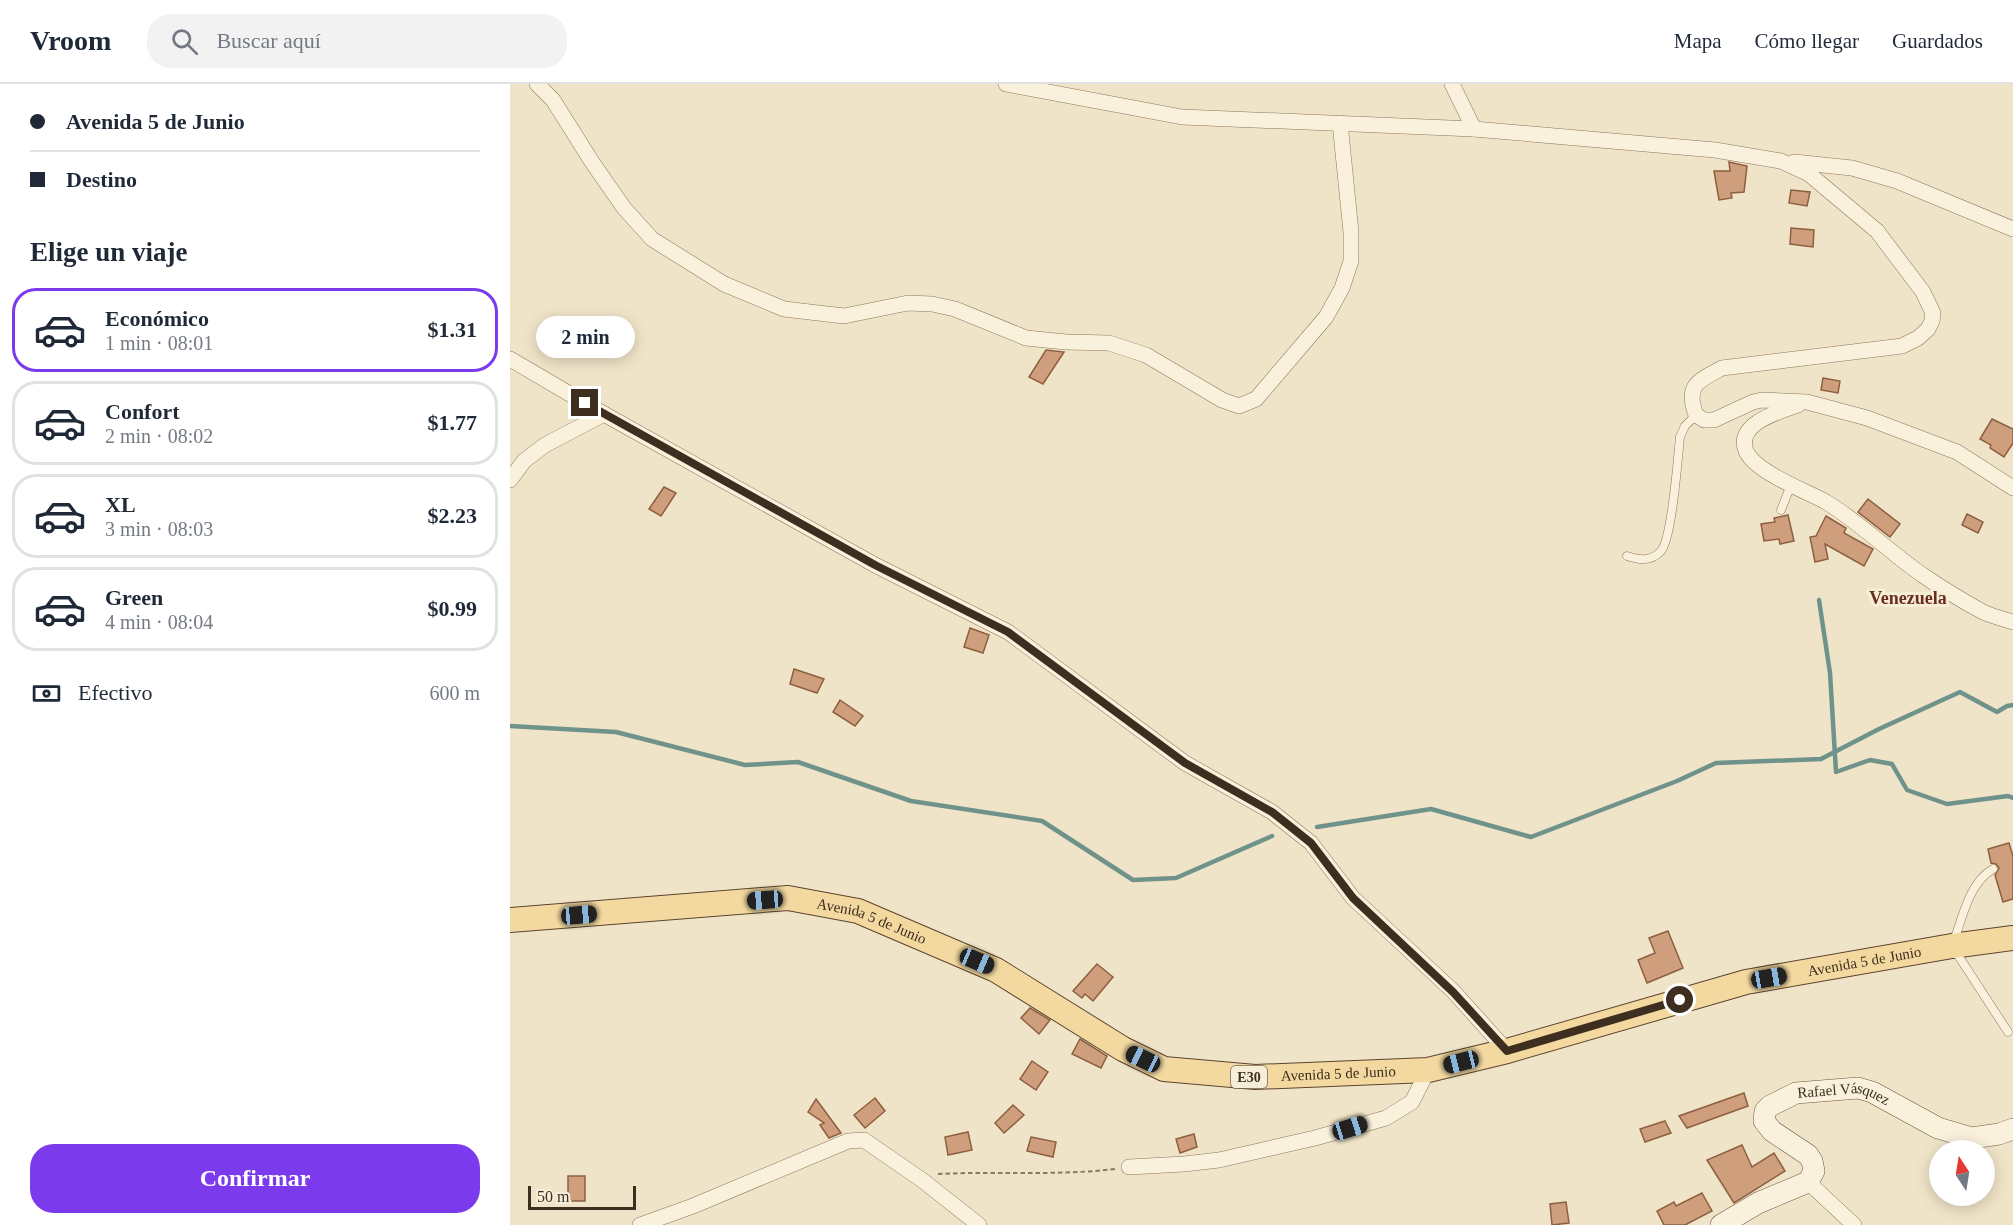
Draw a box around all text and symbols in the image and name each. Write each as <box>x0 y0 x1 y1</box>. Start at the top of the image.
search box <box>147 14 567 68</box>
text: Vroom <box>30 25 111 56</box>
icon: search <box>168 25 201 58</box>
text: Buscar aquí <box>216 28 321 53</box>
text: Mapa <box>1674 29 1722 53</box>
text: Cómo llegar <box>1755 29 1859 53</box>
text: Guardados <box>1892 29 1983 53</box>
text: Avenida 5 de Junio <box>66 109 245 134</box>
text: Destino <box>66 167 137 192</box>
text: Elige un viaje <box>30 237 188 267</box>
icon: car <box>33 303 87 357</box>
text: Económico <box>105 306 209 331</box>
callout: 2 min <box>536 316 634 358</box>
text: $1.31 <box>428 317 477 342</box>
text: 2 min <box>561 326 610 348</box>
text: 1 min · 08:01 <box>105 332 213 354</box>
route end <box>571 389 598 416</box>
icon: car <box>33 396 87 450</box>
text: Confort <box>105 399 180 424</box>
text: $1.77 <box>428 410 477 435</box>
text: 2 min · 08:02 <box>105 425 213 447</box>
icon: car <box>33 489 87 543</box>
text: XL <box>105 492 136 517</box>
text: $2.23 <box>428 503 477 528</box>
text: 3 min · 08:03 <box>105 518 213 540</box>
icon: car <box>33 582 87 636</box>
text: Green <box>105 585 163 610</box>
district label: Venezuela <box>1869 588 1947 608</box>
text: $0.99 <box>428 596 477 621</box>
text: 4 min · 08:04 <box>105 611 213 633</box>
icon: cash <box>30 677 63 710</box>
text: Efectivo <box>78 680 153 705</box>
text: 600 m <box>429 682 480 704</box>
car <box>746 890 784 910</box>
street label: Avenida 5 de Junio <box>816 896 929 947</box>
car <box>560 904 598 926</box>
street label: Avenida 5 de Junio <box>1806 944 1922 979</box>
car <box>957 946 997 976</box>
car <box>1750 966 1788 990</box>
route start <box>1666 986 1693 1013</box>
car <box>1123 1043 1163 1075</box>
car <box>1441 1049 1481 1075</box>
street label: Avenida 5 de Junio <box>1280 1063 1396 1084</box>
road number: E30 <box>1231 1066 1267 1088</box>
street label: Rafael Vásquez <box>1797 1080 1893 1108</box>
car <box>1330 1114 1370 1142</box>
north arrow <box>1929 1140 1995 1206</box>
map controls <box>1929 1140 1995 1206</box>
button: Confirmar <box>30 1144 480 1213</box>
scale bar <box>528 1183 636 1210</box>
text: 50 m <box>537 1188 569 1205</box>

